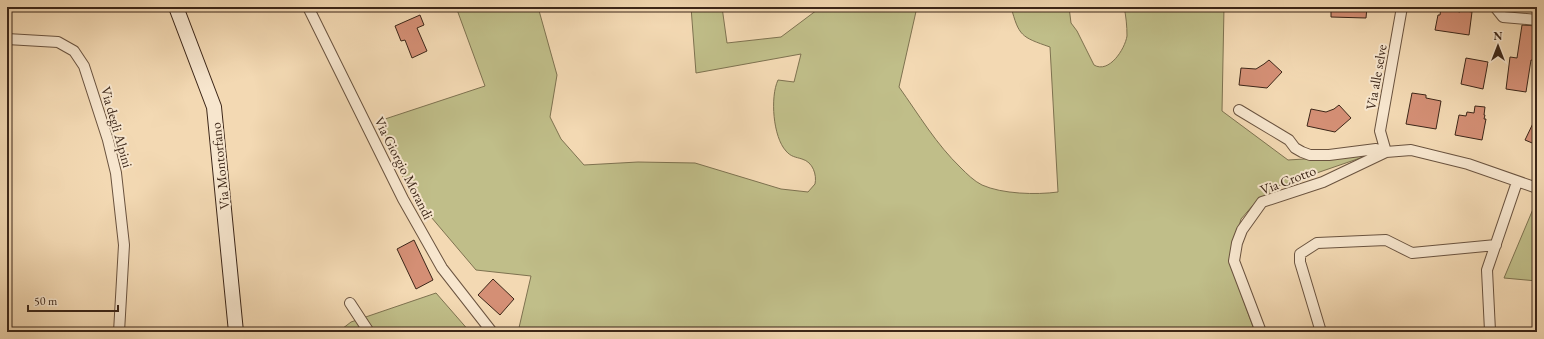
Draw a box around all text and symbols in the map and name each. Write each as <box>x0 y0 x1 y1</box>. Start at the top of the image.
north arrow <box>1478 26 1518 66</box>
text: N <box>1494 29 1503 43</box>
street label: Via alle selve <box>1361 42 1391 111</box>
street label: Via degli Alpini <box>97 84 137 170</box>
street label: Via Giorgio Morandi <box>370 114 438 223</box>
street label: Via Montorfano <box>206 121 234 211</box>
street label: Via Crotto <box>1258 161 1318 199</box>
scale bar <box>28 287 118 313</box>
text: 50 m <box>34 293 58 309</box>

